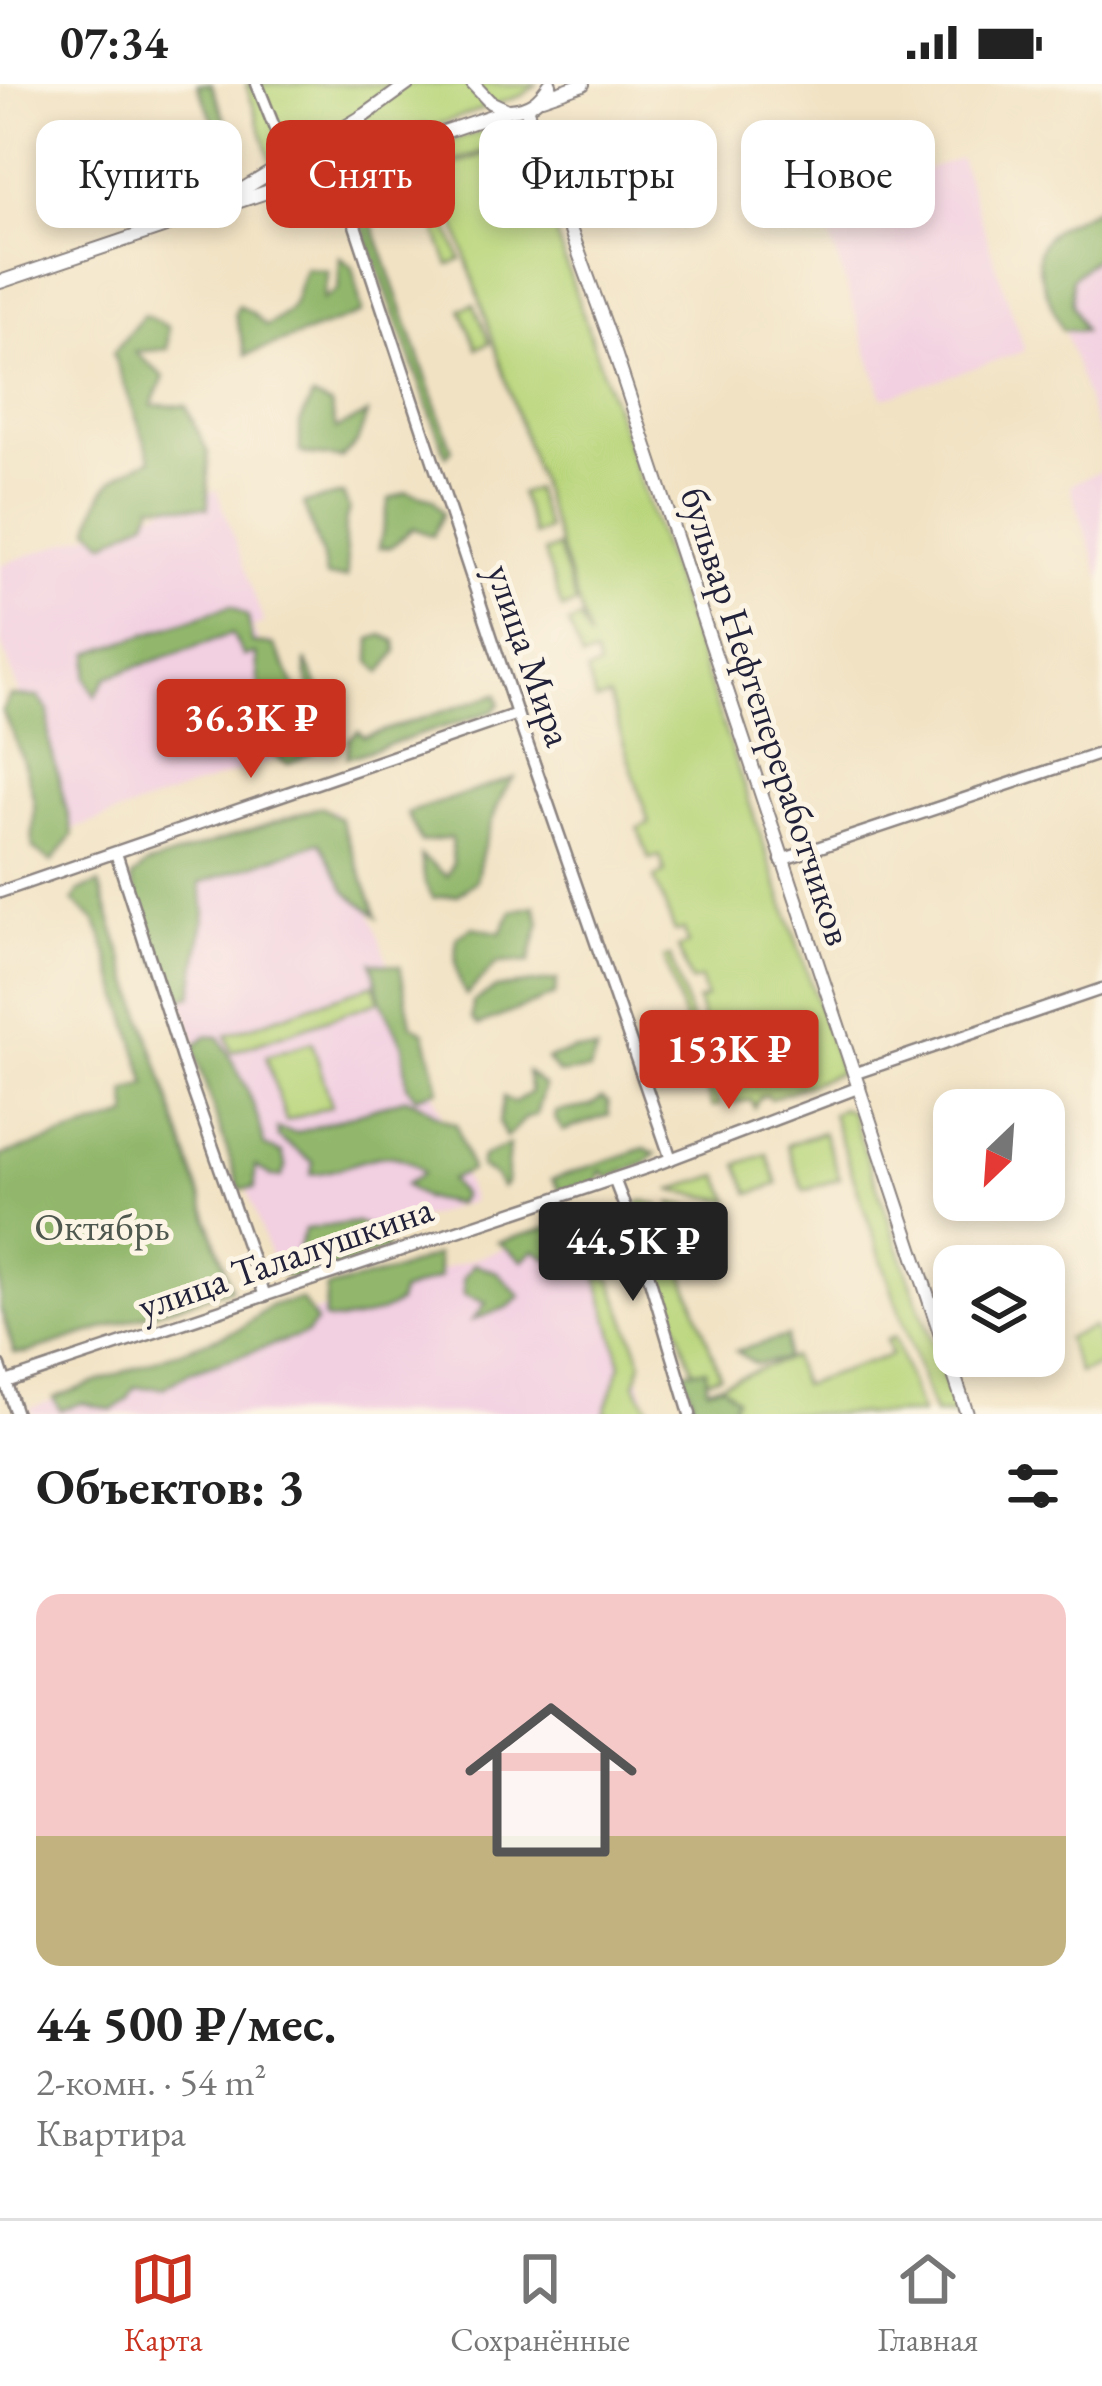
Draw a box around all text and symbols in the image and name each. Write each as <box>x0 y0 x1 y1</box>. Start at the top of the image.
text: 07:34 <box>60 13 168 71</box>
chip: Купить <box>36 120 242 228</box>
chip: Снять <box>266 120 455 228</box>
chip: Фильтры <box>479 120 717 228</box>
chip: Новое <box>741 120 935 228</box>
street label: бульвар Нефтепереработчиков <box>669 481 865 951</box>
street label: улица Мира <box>475 557 585 753</box>
pin: 36.3K ₽ <box>140 679 362 781</box>
text: 36.3K ₽ <box>184 692 318 743</box>
pin: 153K ₽ <box>631 1010 827 1112</box>
text: 153K ₽ <box>667 1023 791 1074</box>
north arrow <box>933 1089 1065 1221</box>
map controls <box>933 1089 1065 1377</box>
street label: улица Талалушкина <box>131 1182 440 1331</box>
park label: Октябрь <box>34 1201 170 1252</box>
pin: 44.5K ₽ <box>522 1202 744 1304</box>
text: 44.5K ₽ <box>566 1215 700 1266</box>
button: layers <box>933 1245 1065 1377</box>
text: Объектов: 3 <box>36 1453 305 1519</box>
icon: filters <box>1000 1453 1066 1519</box>
icon: home <box>443 1672 659 1888</box>
text: 44 500 ₽/мес. <box>36 1990 336 2056</box>
text: 2-комн. · 54 m² <box>36 2056 267 2107</box>
text: Квартира <box>36 2107 186 2158</box>
tab: Карта <box>124 2246 203 2361</box>
tab: Сохранённые <box>450 2246 630 2361</box>
tab: Главная <box>878 2246 978 2361</box>

